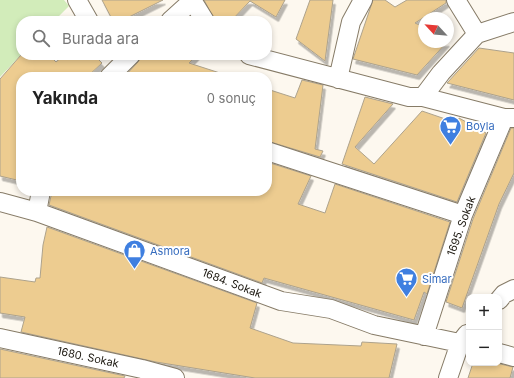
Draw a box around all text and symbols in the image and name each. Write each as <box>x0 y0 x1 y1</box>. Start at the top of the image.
north arrow <box>418 12 454 48</box>
search box <box>16 16 272 60</box>
icon: search <box>30 27 52 49</box>
text: Burada ara <box>62 29 139 48</box>
text: Yakında <box>32 88 98 108</box>
text: 0 sonuç <box>207 90 256 106</box>
supermarket icon: Boyla <box>437 113 463 146</box>
place label: Boyla <box>466 119 495 133</box>
street label: 1695. Sokak <box>444 194 478 258</box>
shop icon: Asmora <box>122 238 148 271</box>
place label: Asmora <box>150 244 190 258</box>
street label: 1684. Sokak <box>200 265 264 301</box>
supermarket icon: Simar <box>393 266 419 299</box>
place label: Simar <box>422 272 452 286</box>
map controls <box>466 294 502 366</box>
button: + <box>466 294 502 330</box>
button: − <box>466 330 502 366</box>
street label: 1680. Sokak <box>56 344 120 370</box>

